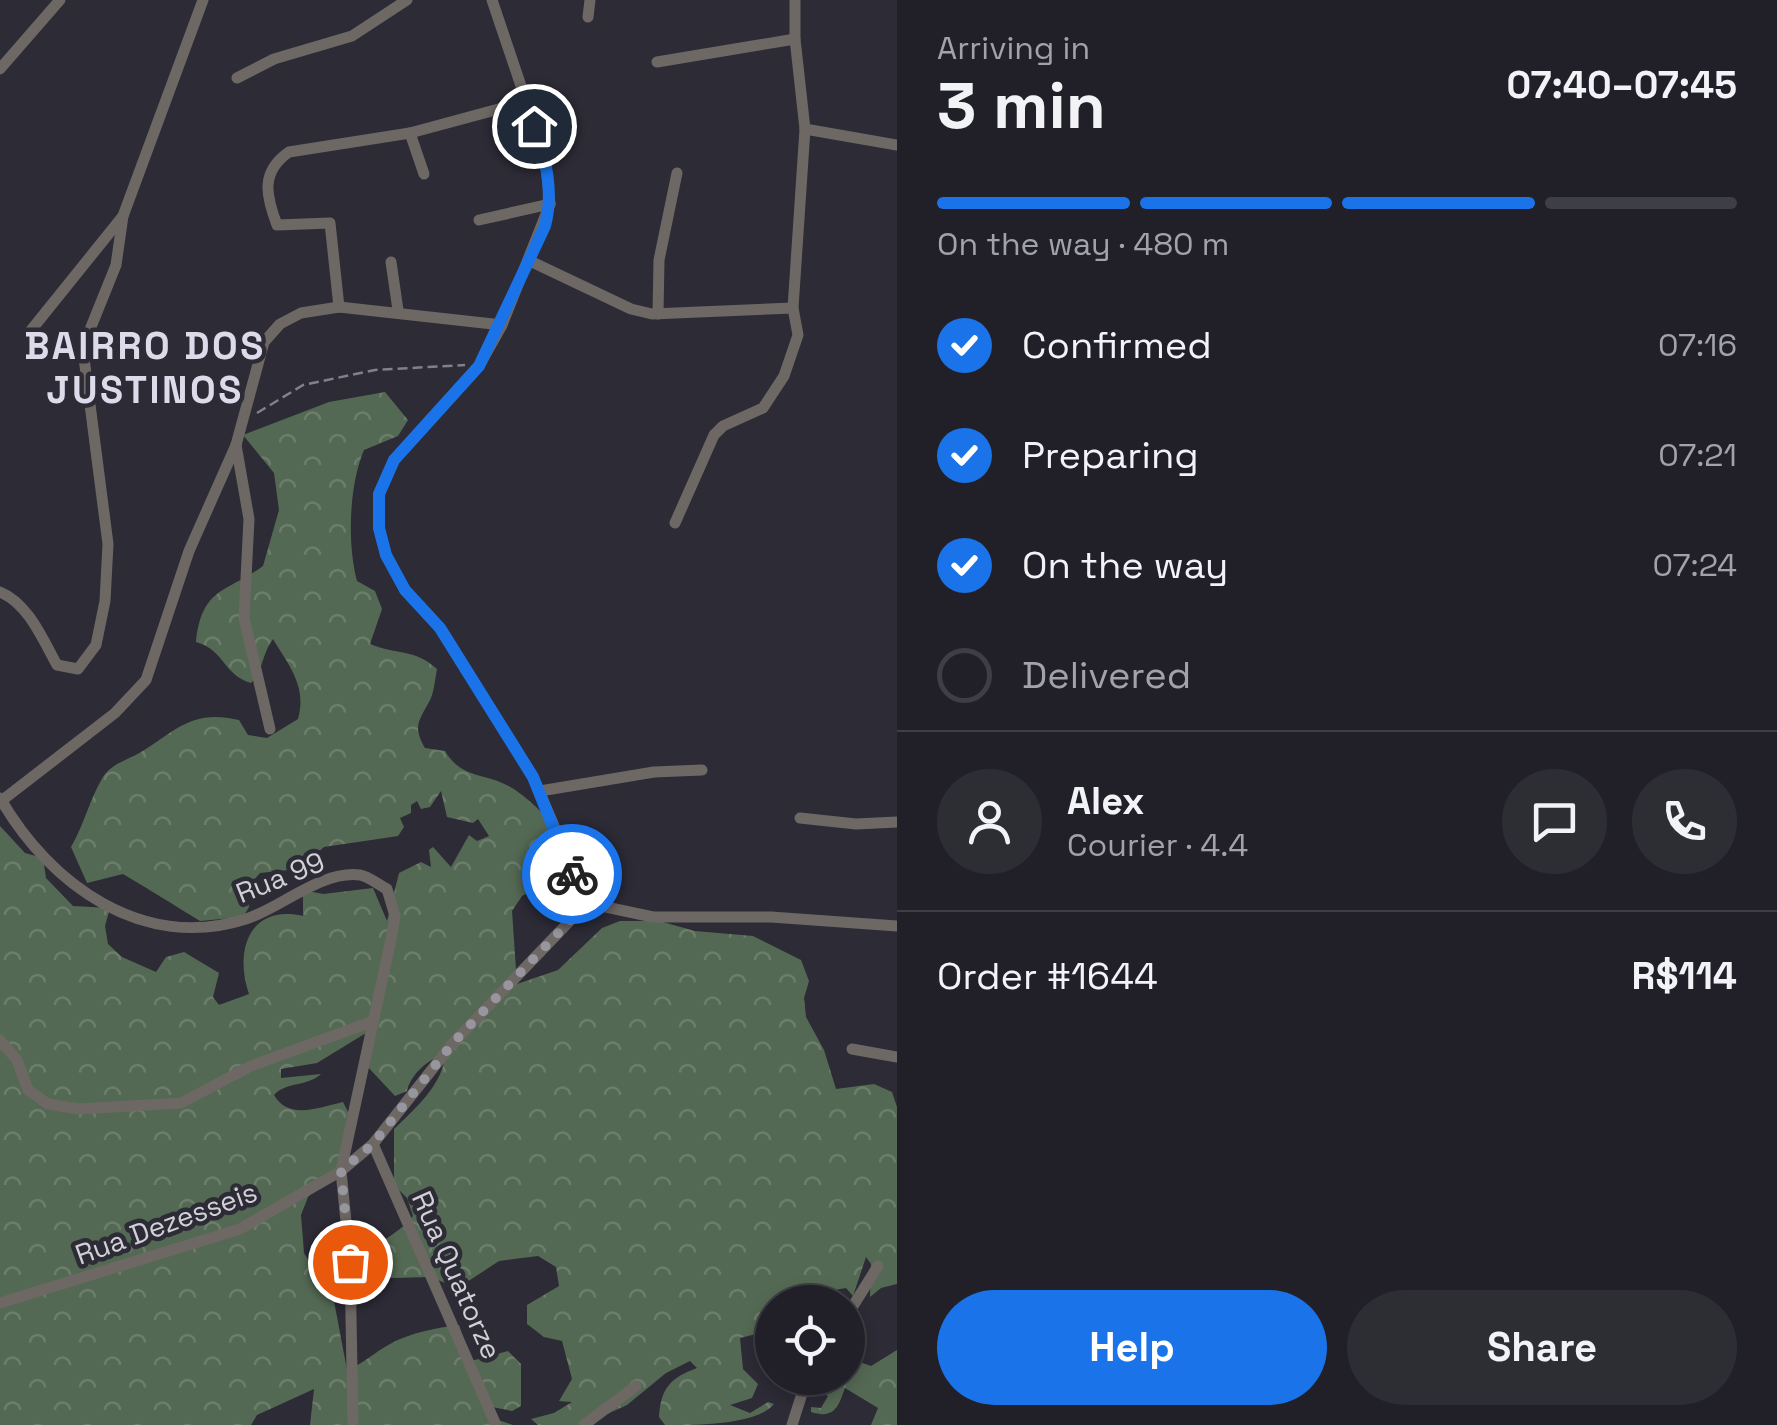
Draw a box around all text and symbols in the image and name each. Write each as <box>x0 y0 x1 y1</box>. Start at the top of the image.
text: Arriving in <box>937 28 1090 68</box>
text: 07:40–07:45 <box>1507 61 1737 109</box>
text: 3 min <box>937 64 1106 147</box>
pin <box>492 84 577 169</box>
icon: home <box>507 99 562 154</box>
text: On the way · 480 m <box>937 224 1229 264</box>
icon: check <box>937 318 992 373</box>
text: Confirmed <box>1022 321 1212 369</box>
district label: BAIRRO DOS JUSTINOS <box>24 322 266 414</box>
text: 07:16 <box>1658 325 1737 365</box>
icon: check <box>937 428 992 483</box>
text: Preparing <box>1022 431 1199 479</box>
text: 07:21 <box>1658 435 1737 475</box>
icon: check <box>937 538 992 593</box>
text: On the way <box>1022 541 1228 589</box>
text: 07:24 <box>1653 545 1737 585</box>
text: Delivered <box>1022 651 1191 699</box>
button: person <box>937 769 1042 874</box>
button: chat <box>1502 769 1607 874</box>
button: phone <box>1632 769 1737 874</box>
text: Alex <box>1067 777 1144 825</box>
courier <box>522 824 622 924</box>
text: Courier · 4.4 <box>1067 825 1248 865</box>
street label: Rua 99 <box>230 843 330 911</box>
icon: bike <box>545 847 600 902</box>
text: Order #1644 <box>937 952 1158 1000</box>
text: R$114 <box>1631 952 1737 1000</box>
street label: Rua Dezesseis <box>70 1173 262 1273</box>
street label: Rua Quatorze <box>404 1185 510 1365</box>
pin <box>308 1220 393 1305</box>
icon: bag <box>323 1235 378 1290</box>
map controls <box>755 1285 865 1395</box>
button: locate <box>755 1285 865 1395</box>
button: Help <box>937 1290 1327 1405</box>
button: Share <box>1347 1290 1737 1405</box>

